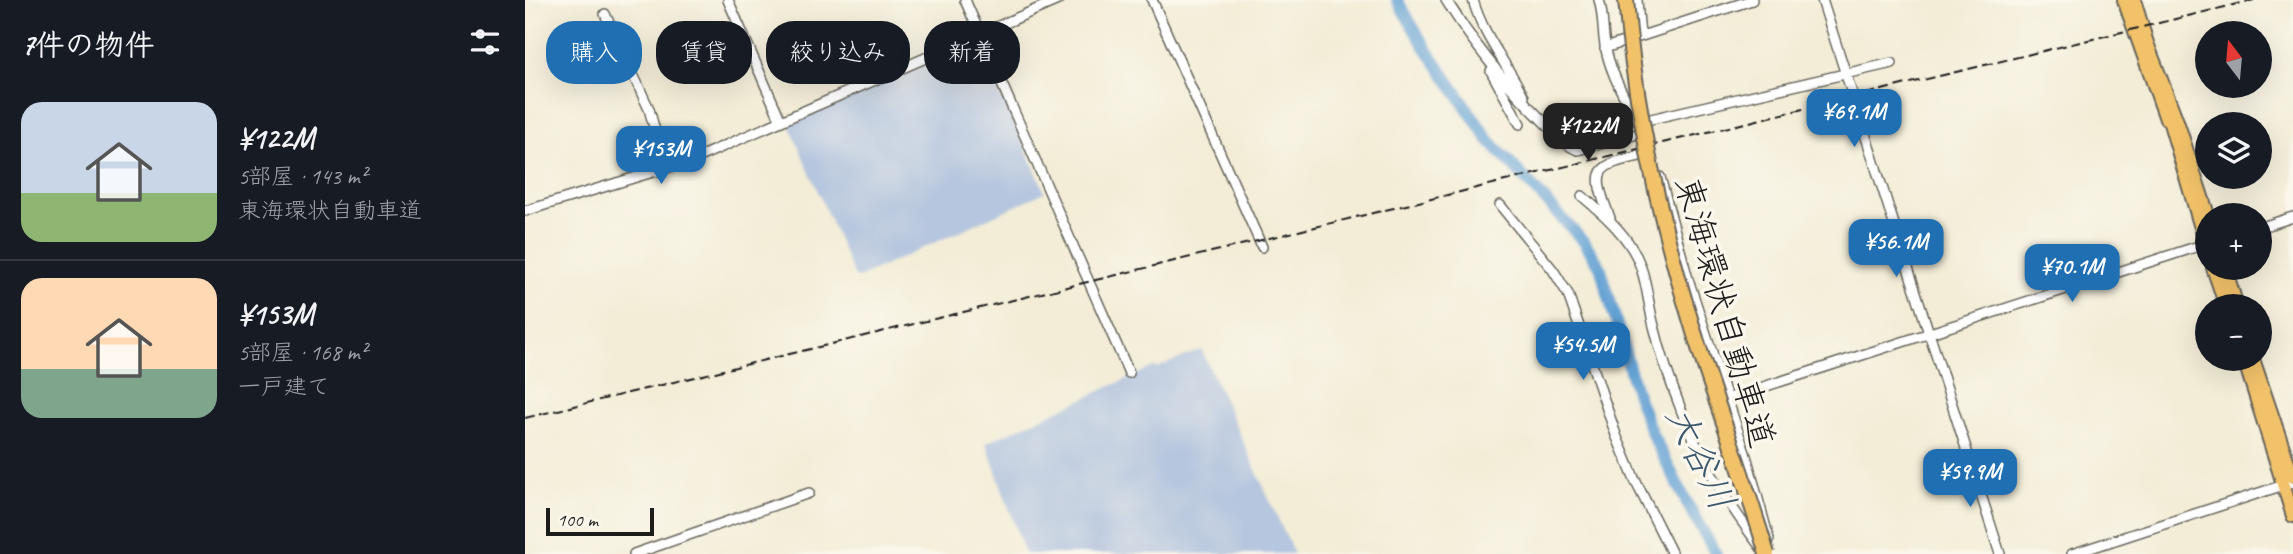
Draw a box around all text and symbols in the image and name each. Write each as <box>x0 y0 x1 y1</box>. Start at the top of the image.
chip: 購入 <box>546 21 642 84</box>
chip: 賃貸 <box>656 21 752 84</box>
chip: 絞り込み <box>766 21 910 84</box>
chip: 新着 <box>924 21 1020 84</box>
north arrow <box>2195 21 2271 98</box>
map controls <box>2195 21 2272 371</box>
icon: filters <box>466 23 504 61</box>
text: 7件の物件 <box>21 26 154 64</box>
pin: ¥69.1M <box>1797 90 1911 149</box>
text: ¥69.1M <box>1823 97 1885 126</box>
pin: ¥122M <box>1539 104 1637 163</box>
text: ¥122M <box>1559 111 1617 140</box>
button: layers <box>2195 112 2272 189</box>
text: ¥122M <box>238 119 314 157</box>
pin: ¥153M <box>612 127 710 186</box>
icon: home <box>77 130 161 214</box>
text: ¥153M <box>632 134 690 163</box>
text: 5部屋 · 143 m² <box>238 162 367 191</box>
street label: 東海環状自動車道 <box>1665 171 1785 453</box>
text: 東海環状自動車道 <box>238 196 422 225</box>
button: + <box>2195 203 2272 280</box>
pin: ¥56.1M <box>1839 219 1953 279</box>
text: ¥56.1M <box>1865 227 1927 256</box>
pin: ¥70.1M <box>2015 244 2129 304</box>
text: ¥70.1M <box>2041 252 2103 281</box>
button: − <box>2195 294 2272 371</box>
text: ¥153M <box>238 295 313 333</box>
icon: home <box>77 306 161 390</box>
pin: ¥54.5M <box>1526 322 1640 382</box>
text: ¥54.5M <box>1552 330 1614 359</box>
text: 5部屋 · 168 m² <box>238 338 367 367</box>
text: 一戸建て <box>238 372 330 401</box>
water label: 大谷川 <box>1656 398 1746 518</box>
pin: ¥59.9M <box>1913 449 2027 509</box>
text: ¥59.9M <box>1939 457 2001 486</box>
scale bar <box>546 505 655 537</box>
text: 100 m <box>557 508 598 532</box>

